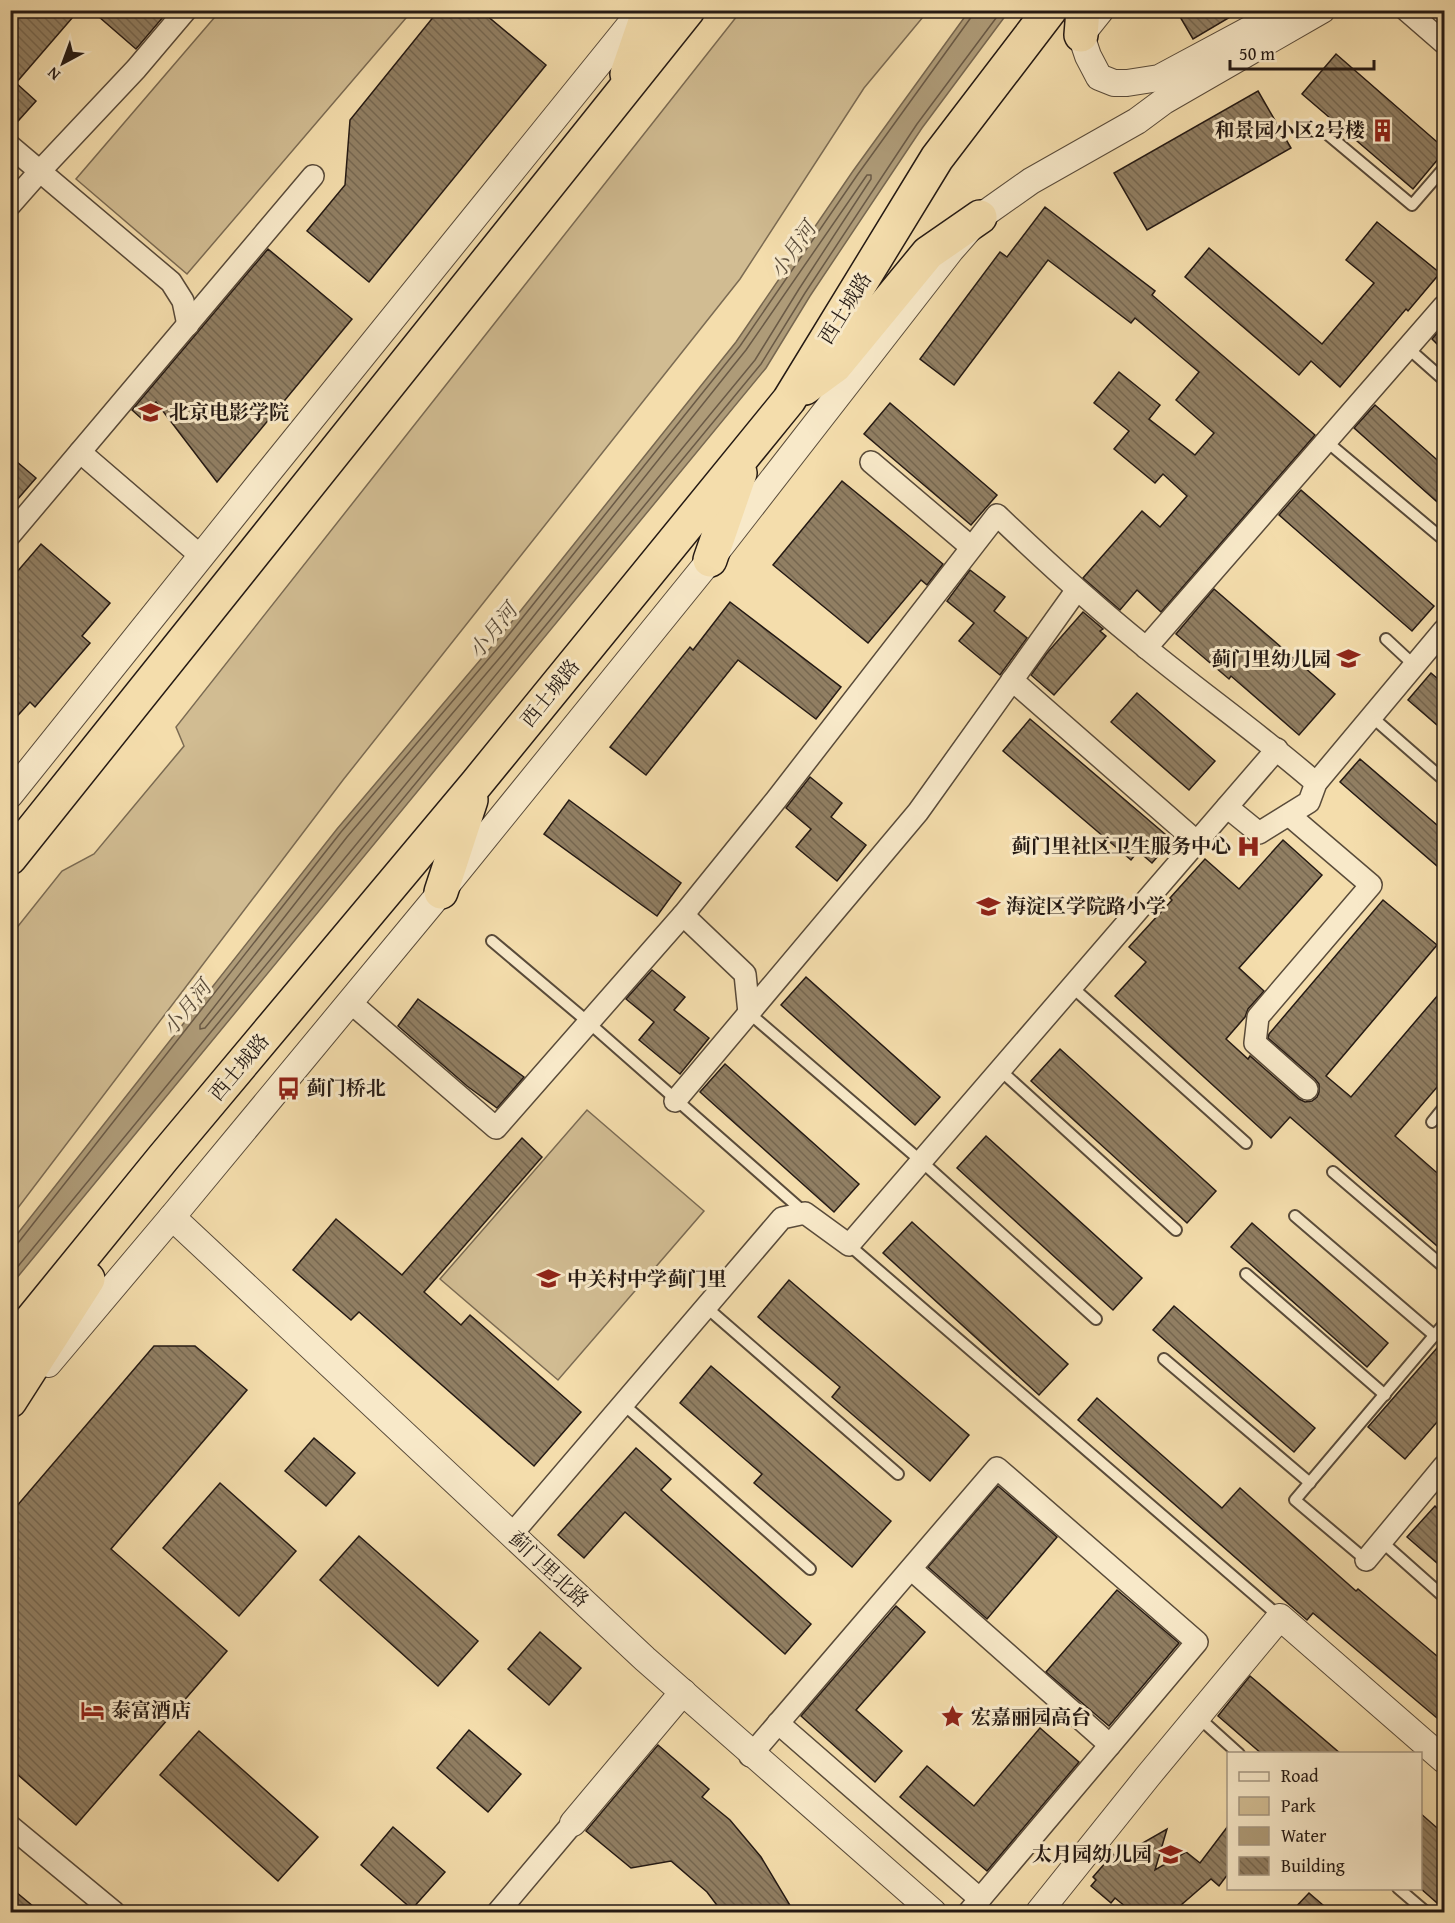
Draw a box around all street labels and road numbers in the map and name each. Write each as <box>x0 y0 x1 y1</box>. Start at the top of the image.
street label: 西土城路 <box>811 266 878 349</box>
street label: 西土城路 <box>513 652 586 733</box>
street label: 西土城路 <box>202 1027 275 1107</box>
street label: 蓟门里北路 <box>503 1524 596 1613</box>

